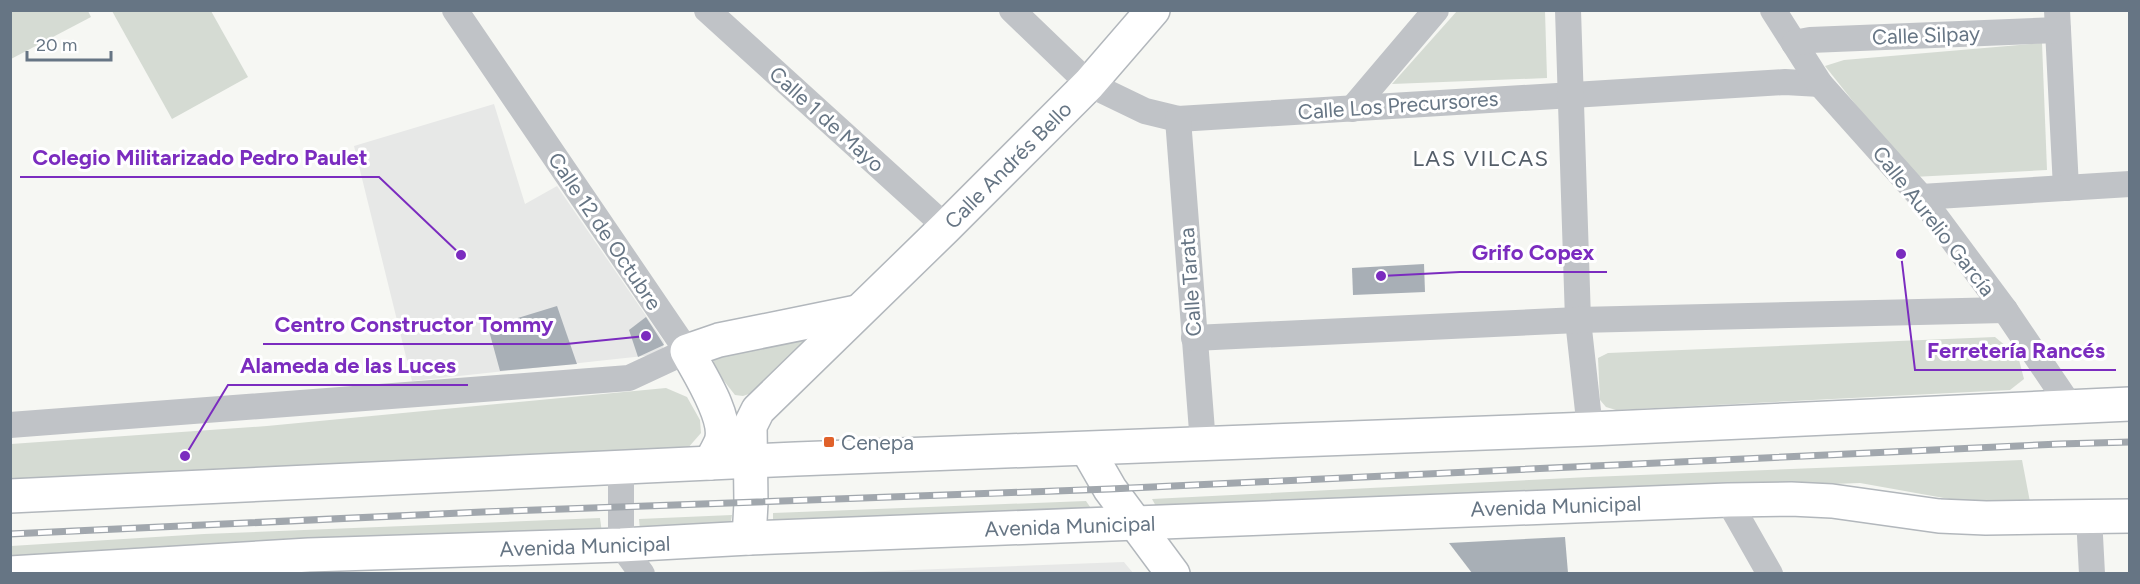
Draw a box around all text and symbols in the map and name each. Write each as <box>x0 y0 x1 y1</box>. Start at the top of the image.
street label: Calle Silpay <box>1872 21 1980 49</box>
scale bar <box>27 24 111 62</box>
text: 20 m <box>36 34 77 56</box>
street label: Calle 1 de Mayo <box>764 61 890 177</box>
street label: Calle Los Precursores <box>1297 86 1499 124</box>
street label: Calle Andrés Bello <box>939 96 1077 234</box>
callout: Colegio Militarizado Pedro Paulet <box>20 137 379 177</box>
street label: Calle Aurelio García <box>1868 141 2000 301</box>
text: Colegio Militarizado Pedro Paulet <box>32 144 368 171</box>
district label: LAS VILCAS <box>1412 145 1550 172</box>
street label: Calle 12 de Octubre <box>543 148 667 314</box>
street label: Calle Tarata <box>1174 227 1206 337</box>
callout: Grifo Copex <box>1460 232 1607 272</box>
text: Grifo Copex <box>1472 239 1594 266</box>
callout: Centro Constructor Tommy <box>263 304 566 344</box>
text: Centro Constructor Tommy <box>275 311 554 338</box>
callout: Ferretería Rancés <box>1915 330 2116 370</box>
text: Ferretería Rancés <box>1927 337 2105 364</box>
callout: Alameda de las Luces <box>228 345 468 385</box>
text: Alameda de las Luces <box>240 352 456 379</box>
place label: Cenepa <box>841 430 914 455</box>
marker: Cenepa <box>822 435 836 449</box>
street label: Avenida Municipal <box>1470 491 1642 521</box>
street label: Avenida Municipal <box>984 511 1156 541</box>
street label: Avenida Municipal <box>499 531 671 561</box>

